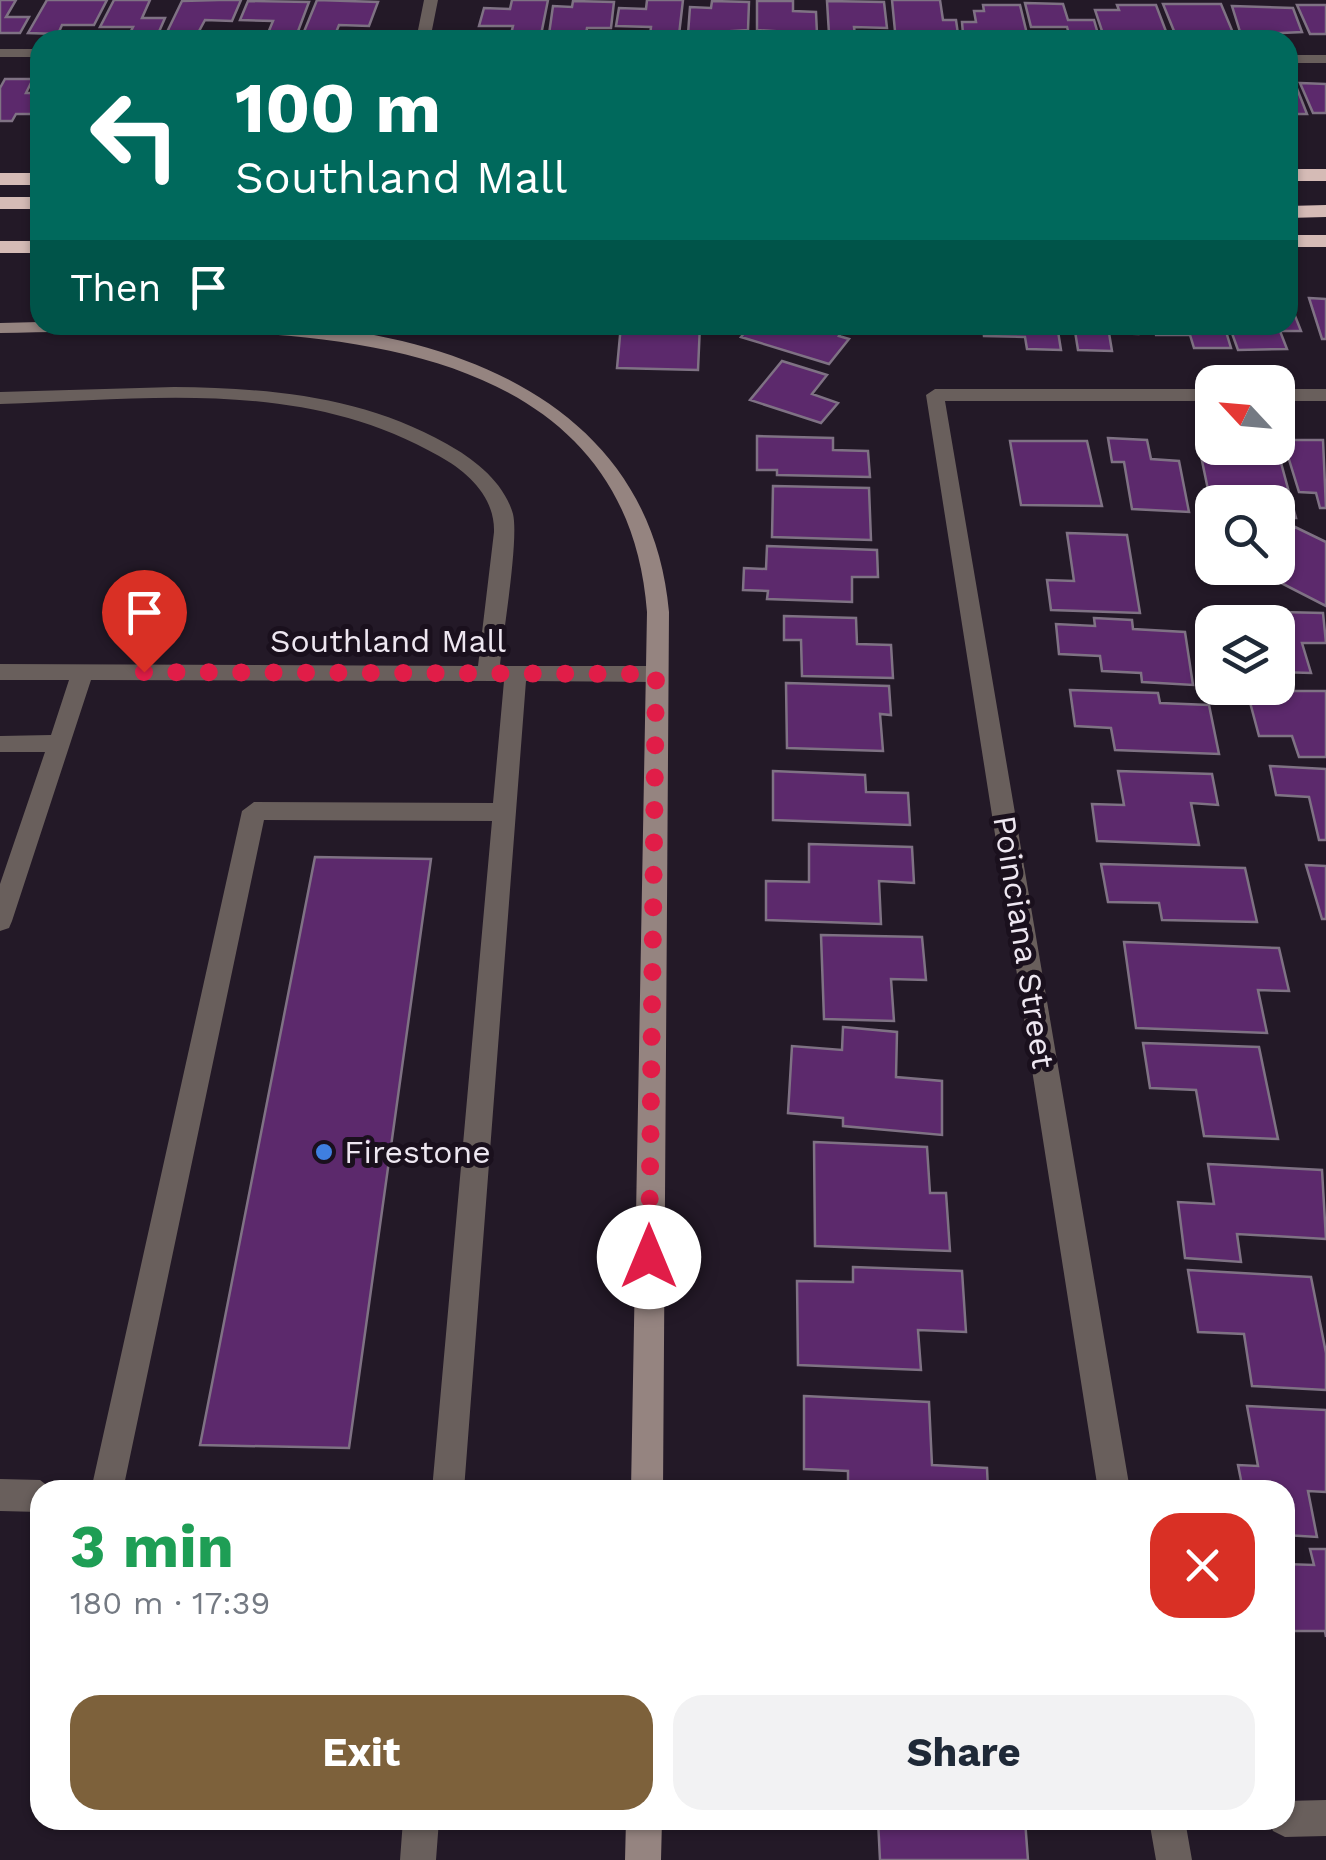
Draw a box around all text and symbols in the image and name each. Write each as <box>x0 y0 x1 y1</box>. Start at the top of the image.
text: 100 m <box>235 67 441 149</box>
icon: left <box>70 70 200 200</box>
text: Southland Mall <box>235 151 567 204</box>
icon: arrive <box>181 260 236 315</box>
text: Then <box>70 266 161 310</box>
north arrow <box>1195 365 1295 465</box>
map controls <box>1195 365 1295 705</box>
button: search <box>1195 485 1295 585</box>
pin <box>102 570 187 673</box>
icon: arrive <box>117 585 172 640</box>
button: layers <box>1195 605 1295 705</box>
street label: Southland Mall <box>270 622 506 660</box>
street label: Poinciana Street <box>985 813 1063 1071</box>
place label: Firestone <box>344 1133 491 1171</box>
marker: Firestone <box>313 1141 335 1163</box>
position arrow <box>597 1205 701 1309</box>
text: 3 min <box>70 1511 234 1582</box>
button: close <box>1150 1513 1255 1618</box>
text: 180 m · 17:39 <box>70 1584 270 1622</box>
button: Exit <box>70 1695 653 1810</box>
button: Share <box>673 1695 1255 1810</box>

